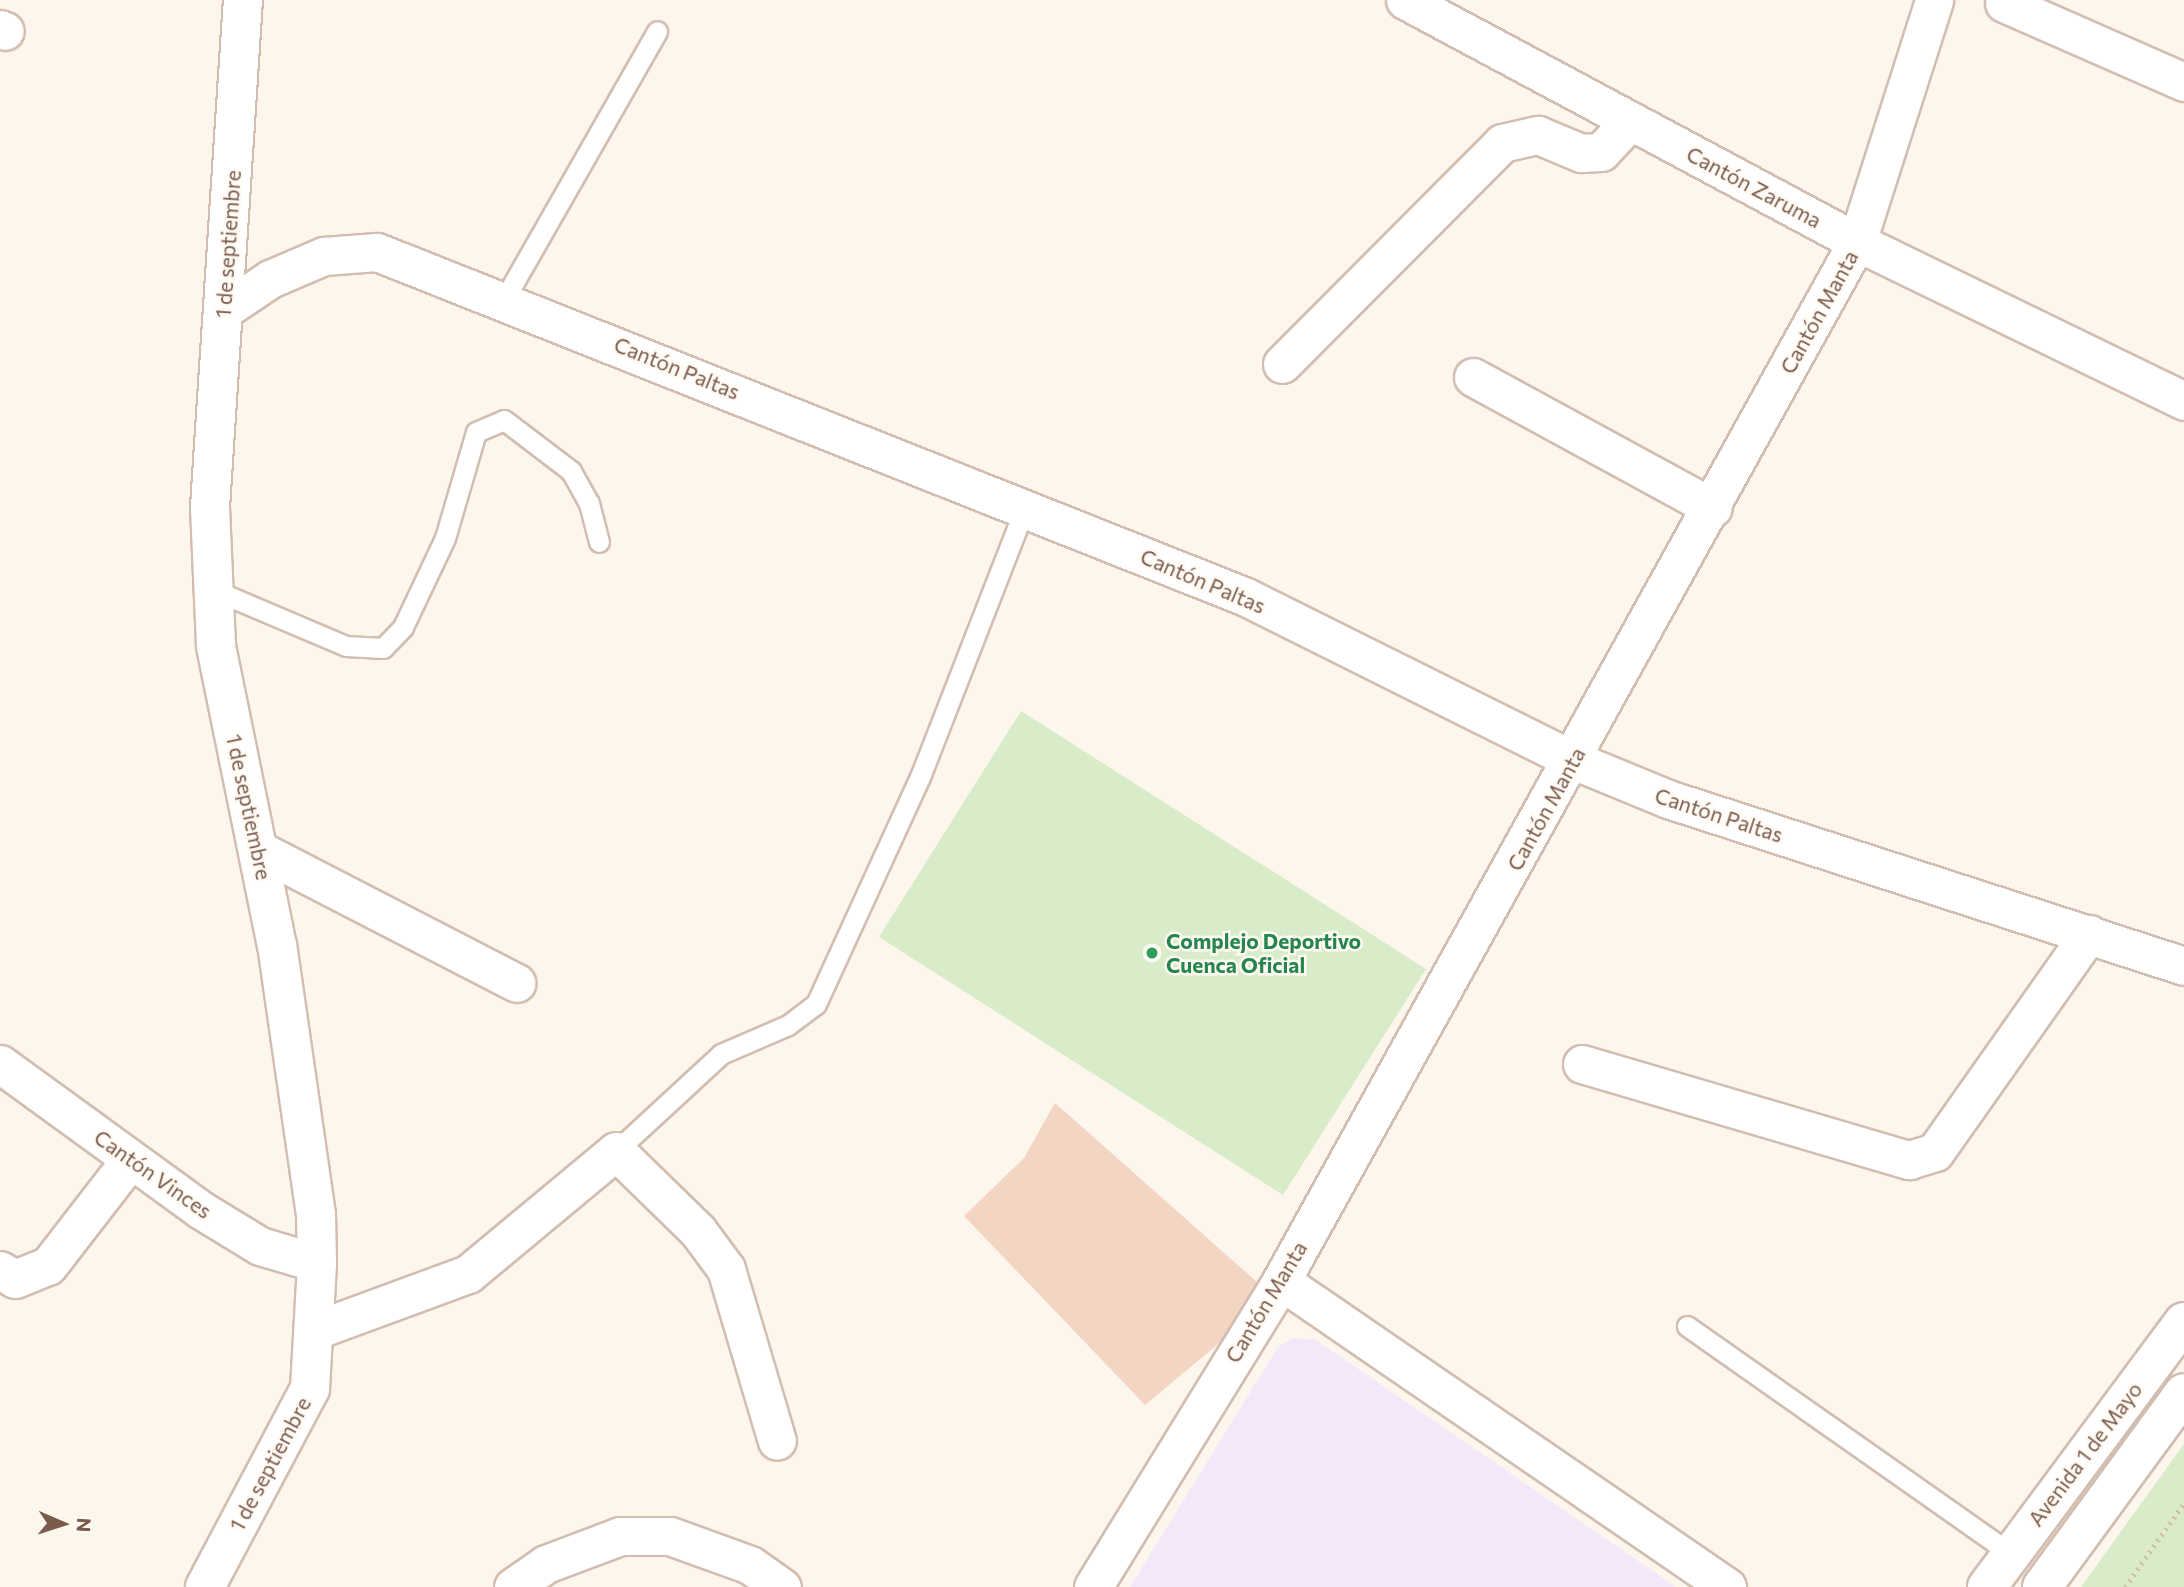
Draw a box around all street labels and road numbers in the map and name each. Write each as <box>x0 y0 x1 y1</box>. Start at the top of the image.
street label: Cantón Zaruma <box>1682 141 1826 233</box>
street label: 1 de septiembre <box>210 169 246 319</box>
street label: Cantón Manta <box>1775 246 1863 378</box>
street label: Cantón Paltas <box>611 331 743 405</box>
street label: Cantón Paltas <box>1137 543 1269 619</box>
street label: 1 de septiembre <box>221 732 277 882</box>
street label: Cantón Manta <box>1502 743 1590 875</box>
street label: Cantón Paltas <box>1652 782 1786 848</box>
street label: Cantón Vinces <box>90 1124 216 1224</box>
street label: Cantón Manta <box>1220 1237 1312 1367</box>
street label: Avenida 1 de Mayo <box>2023 1377 2147 1531</box>
street label: 1 de septiembre <box>224 1393 316 1535</box>

